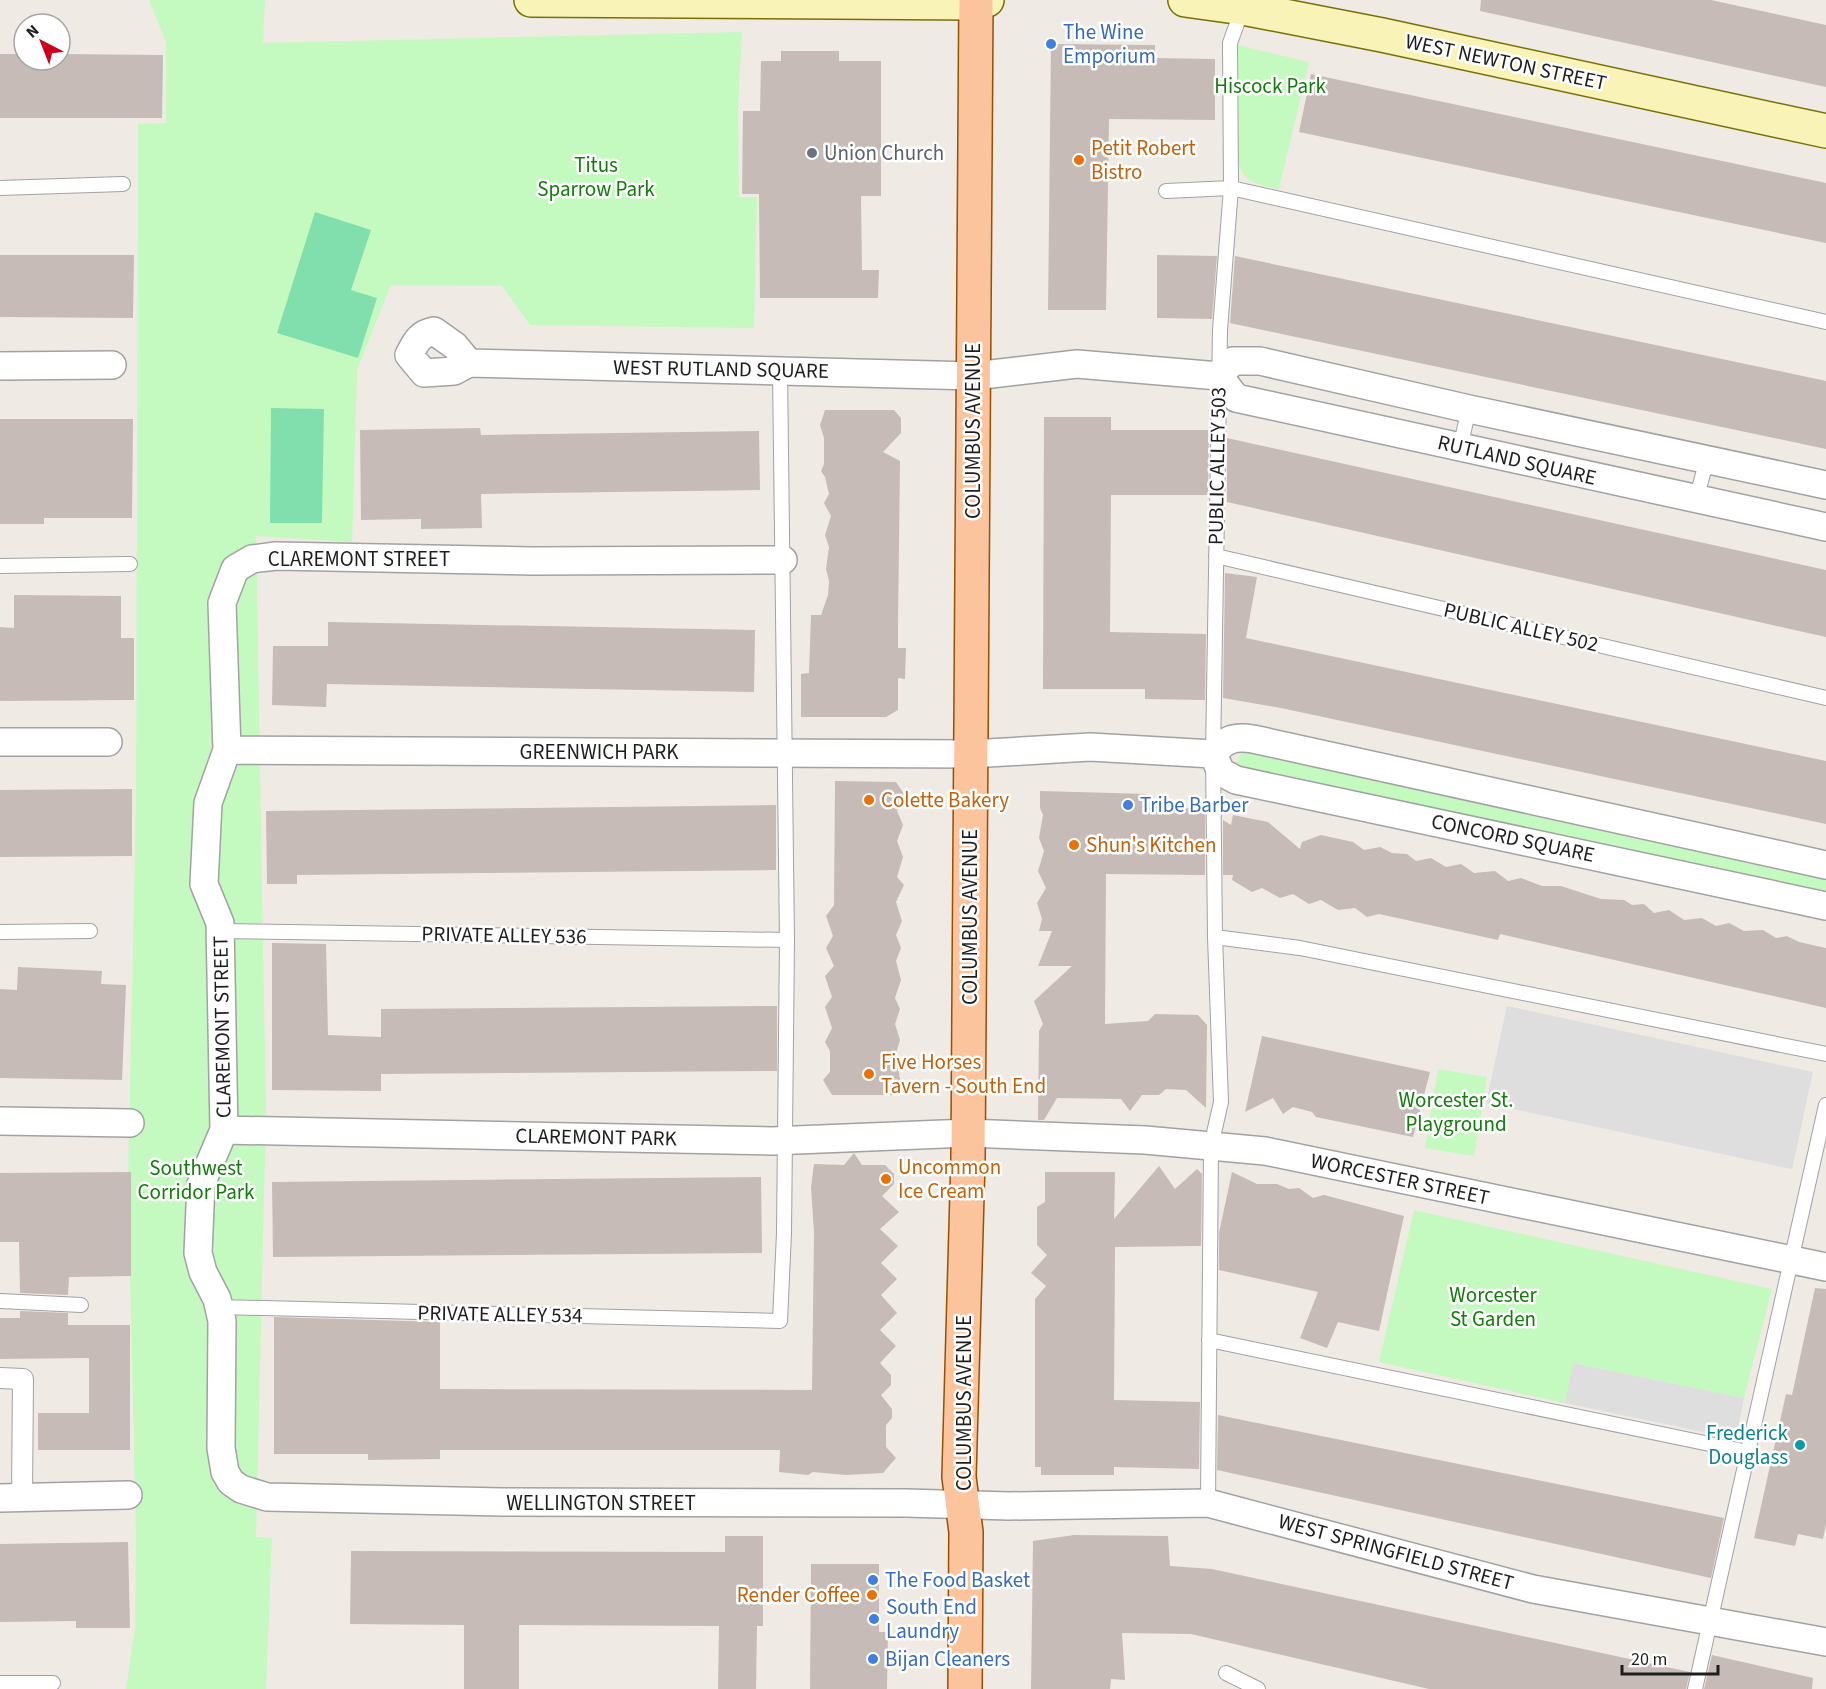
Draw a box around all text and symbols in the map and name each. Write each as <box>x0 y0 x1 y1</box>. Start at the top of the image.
north arrow <box>12 12 72 72</box>
place label: The Wine Emporium <box>1063 17 1156 71</box>
text: N <box>21 20 44 43</box>
street label: WEST NEWTON STREET <box>1403 26 1609 98</box>
marker: The Wine Emporium <box>1044 37 1058 51</box>
park label: Hiscock Park <box>1214 71 1326 101</box>
place label: Petit Robert Bistro <box>1091 133 1196 187</box>
place label: Union Church <box>824 138 944 168</box>
marker: Union Church <box>805 146 819 160</box>
park label: Titus Sparrow Park <box>537 150 655 204</box>
marker: Petit Robert Bistro <box>1072 153 1086 167</box>
street label: COLUMBUS AVENUE <box>958 343 988 519</box>
street label: WEST RUTLAND SQUARE <box>613 352 829 386</box>
street label: PUBLIC ALLEY 503 <box>1201 387 1233 545</box>
street label: RUTLAND SQUARE <box>1435 427 1599 493</box>
street label: CLAREMONT STREET <box>268 544 450 574</box>
street label: PUBLIC ALLEY 502 <box>1441 595 1601 659</box>
street label: GREENWICH PARK <box>520 737 679 767</box>
place label: Colette Bakery <box>881 785 1009 815</box>
place label: Tribe Barber <box>1140 790 1249 820</box>
marker: Colette Bakery <box>862 793 876 807</box>
marker: Tribe Barber <box>1121 798 1135 812</box>
street label: CONCORD SQUARE <box>1429 806 1597 870</box>
street label: COLUMBUS AVENUE <box>955 829 985 1005</box>
place label: Shun's Kitchen <box>1086 830 1216 860</box>
marker: Shun's Kitchen <box>1067 838 1081 852</box>
street label: PRIVATE ALLEY 536 <box>421 919 587 951</box>
street label: CLAREMONT STREET <box>205 936 239 1118</box>
place label: Five Horses Tavern - South End <box>881 1047 1046 1101</box>
marker: Five Horses Tavern - South End <box>862 1067 876 1081</box>
park label: Worcester St. Playground <box>1399 1085 1513 1139</box>
street label: CLAREMONT PARK <box>515 1121 678 1153</box>
street label: WORCESTER STREET <box>1308 1145 1492 1213</box>
place label: Uncommon Ice Cream <box>898 1152 1001 1206</box>
park label: Southwest Corridor Park <box>138 1153 255 1207</box>
marker: Uncommon Ice Cream <box>879 1172 893 1186</box>
park label: Worcester St Garden <box>1449 1280 1537 1334</box>
street label: PRIVATE ALLEY 534 <box>417 1298 583 1330</box>
street label: COLUMBUS AVENUE <box>949 1315 979 1491</box>
place label: Frederick Douglass <box>1706 1418 1789 1472</box>
marker: Frederick Douglass <box>1793 1438 1807 1452</box>
street label: WELLINGTON STREET <box>506 1488 696 1518</box>
street label: WEST SPRINGFIELD STREET <box>1275 1506 1517 1598</box>
place label: The Food Basket <box>885 1565 1030 1595</box>
marker: The Food Basket <box>866 1573 880 1587</box>
place label: Render Coffee <box>737 1580 860 1610</box>
marker: Render Coffee <box>865 1588 879 1602</box>
place label: South End Laundry <box>886 1592 977 1646</box>
marker: South End Laundry <box>867 1612 881 1626</box>
scale bar <box>1622 1638 1718 1676</box>
place label: Bijan Cleaners <box>885 1644 1010 1674</box>
text: 20 m <box>1631 1647 1667 1672</box>
marker: Bijan Cleaners <box>866 1652 880 1666</box>

